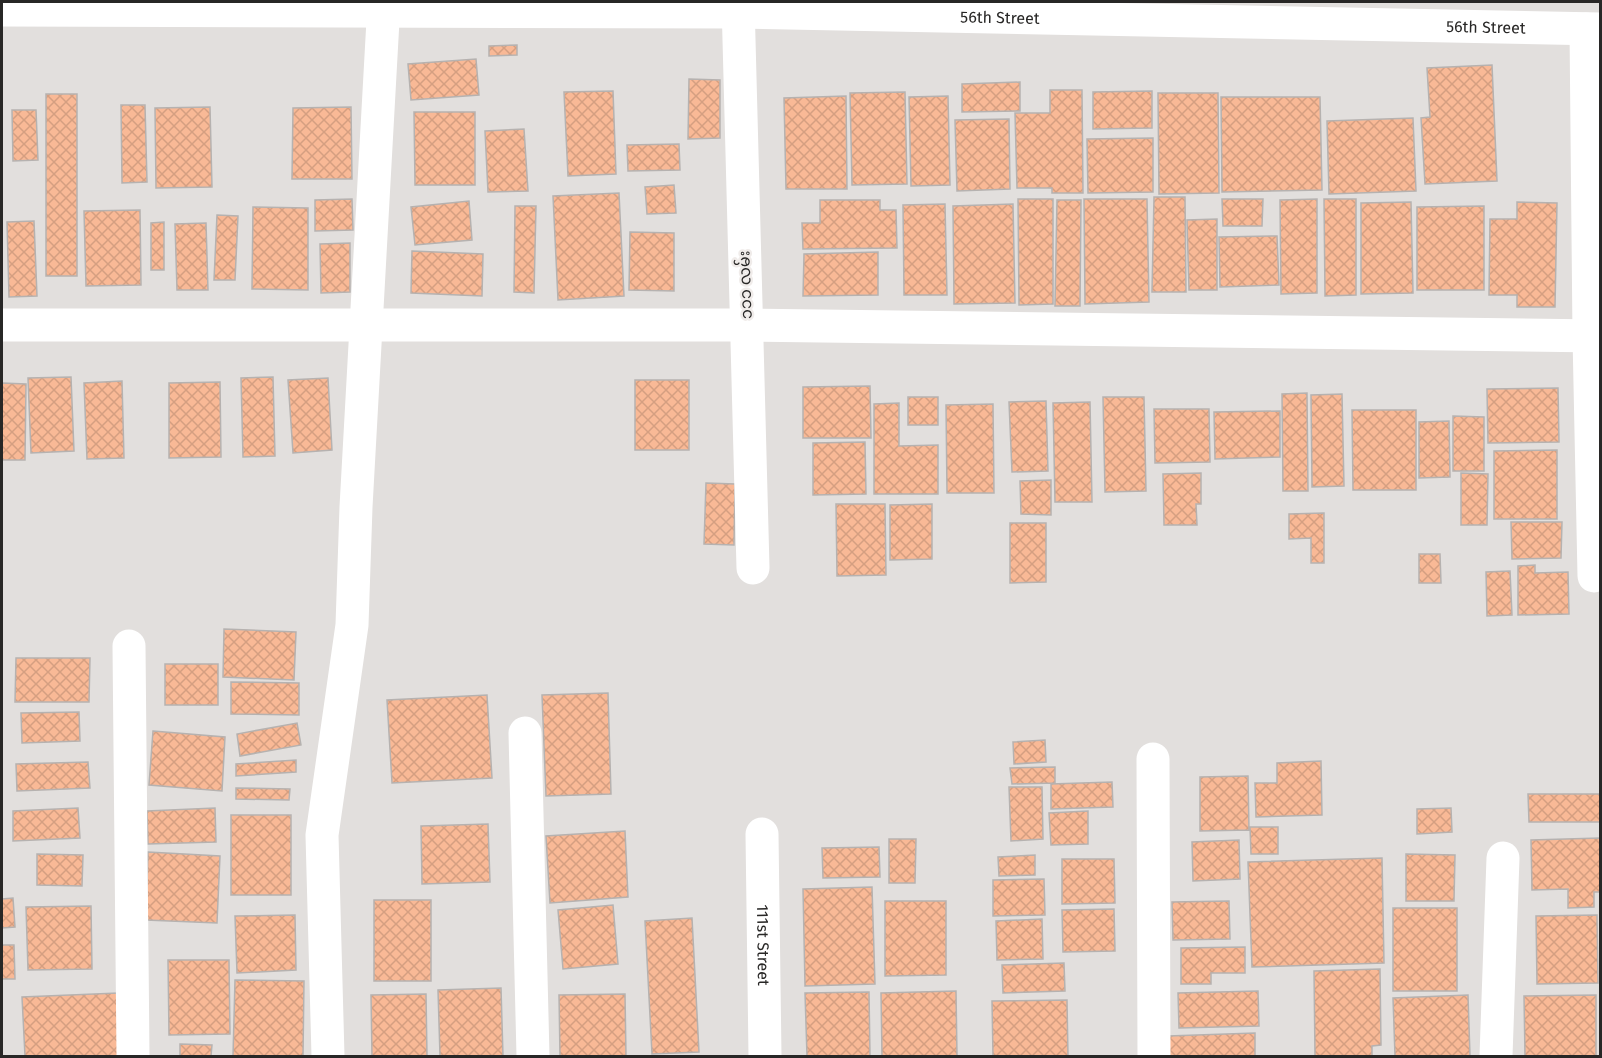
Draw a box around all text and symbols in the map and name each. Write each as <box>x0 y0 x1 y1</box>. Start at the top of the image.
street label: 56th Street <box>960 7 1040 27</box>
street label: 56th Street <box>1446 16 1526 37</box>
street label: ၁၁၁ လမ်း <box>732 250 756 320</box>
street label: 111st Street <box>753 904 774 986</box>

